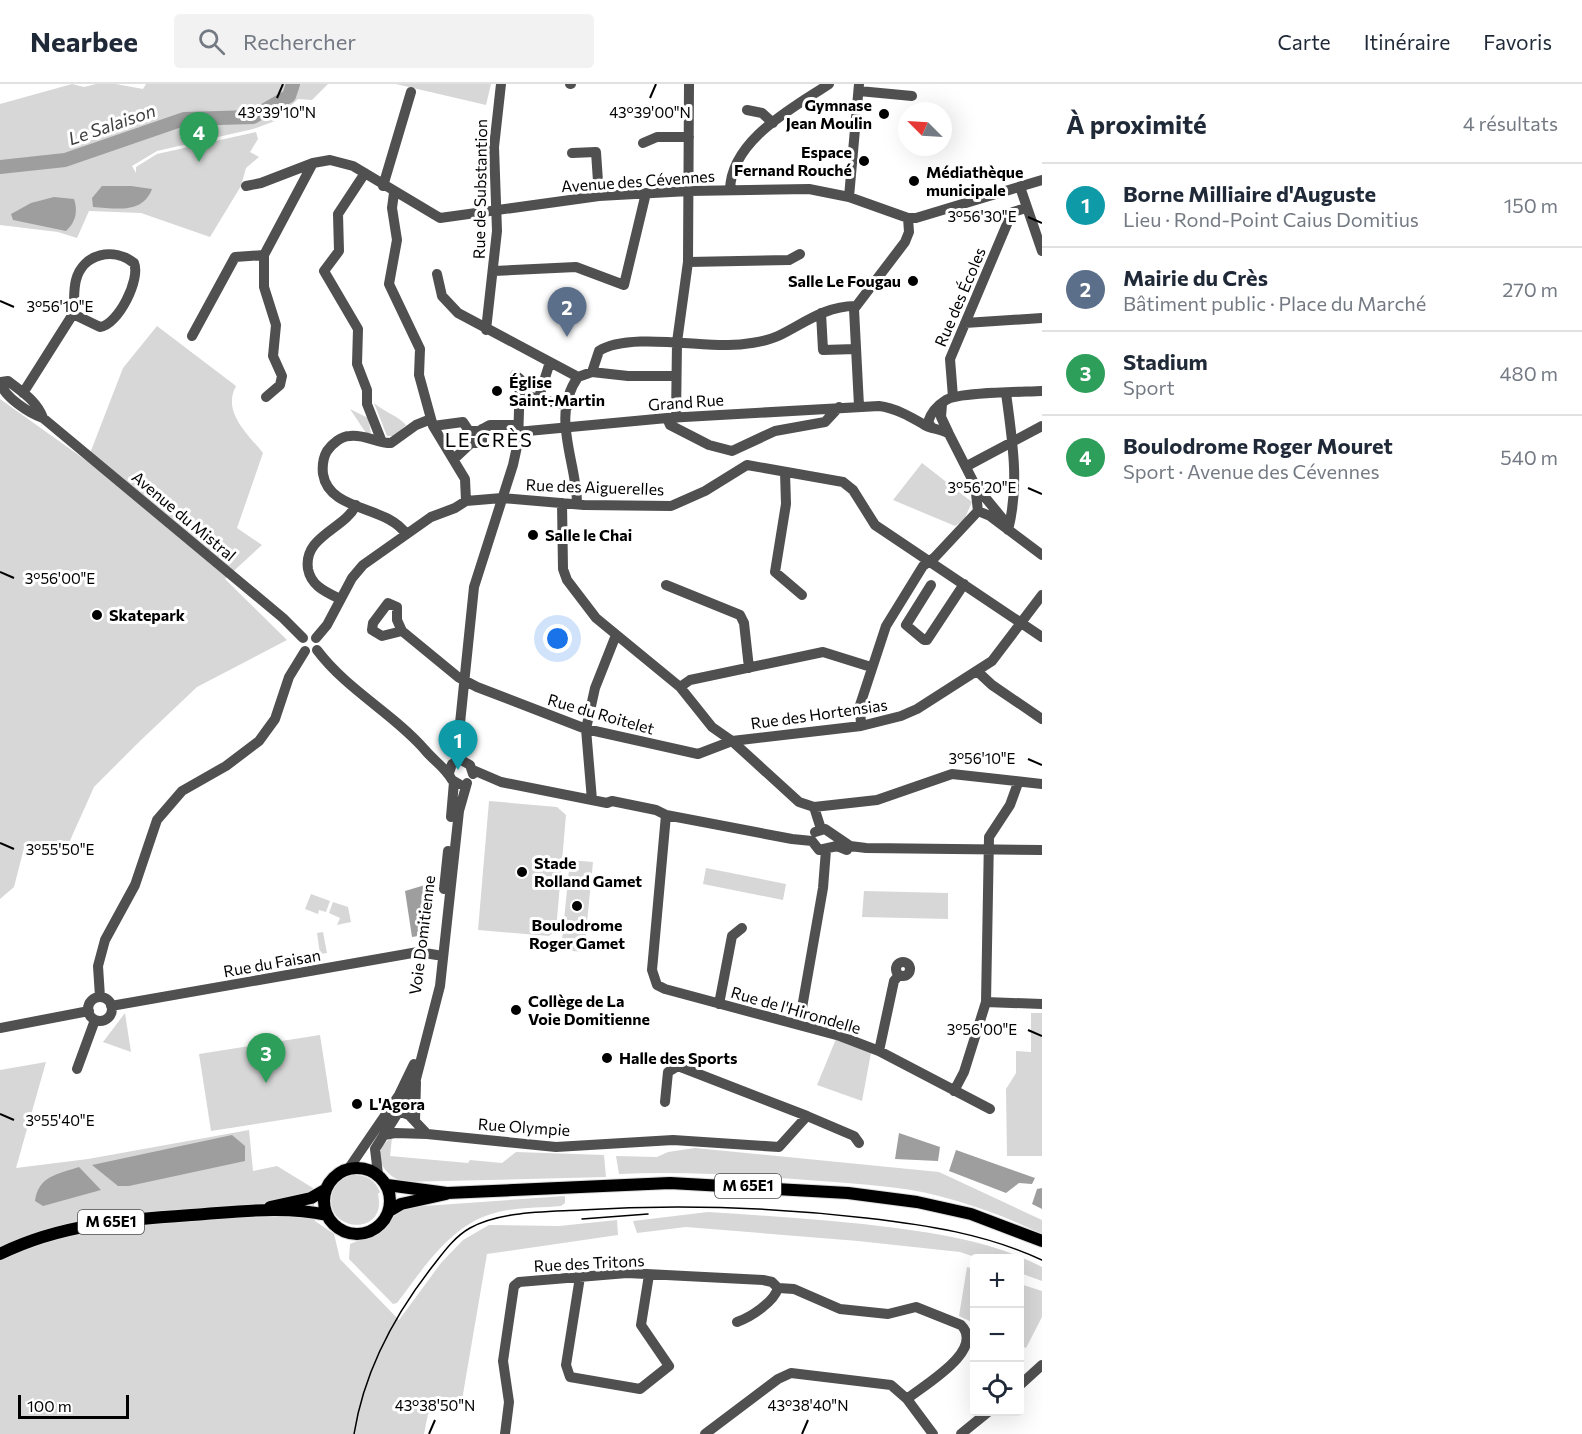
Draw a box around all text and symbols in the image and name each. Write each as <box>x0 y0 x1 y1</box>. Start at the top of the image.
search box <box>174 14 594 68</box>
text: Nearbee <box>30 24 138 58</box>
icon: search <box>195 25 228 58</box>
text: Rechercher <box>243 28 356 55</box>
text: Carte <box>1277 29 1331 54</box>
text: Itinéraire <box>1364 29 1450 54</box>
text: Favoris <box>1483 29 1552 54</box>
place label: Gymnase Jean Moulin <box>786 95 872 132</box>
water label: Le Salaison <box>65 99 158 149</box>
north arrow <box>898 102 952 156</box>
text: 43°39'10"N <box>238 103 316 121</box>
text: 43°39'00"N <box>609 103 691 121</box>
marker: Gymnase Jean Moulin <box>877 107 891 121</box>
text: À proximité <box>1066 108 1207 139</box>
text: 4 résultats <box>1463 111 1558 135</box>
pin: 4 <box>180 112 218 162</box>
street label: Rue de Substantion <box>469 119 490 259</box>
place label: Espace Fernand Rouché <box>734 142 852 179</box>
marker: Espace Fernand Rouché <box>857 154 871 168</box>
place label: Médiathèque municipale <box>926 162 1023 199</box>
street label: Avenue des Cévennes <box>560 166 715 195</box>
marker: Médiathèque municipale <box>907 174 921 188</box>
text: Borne Milliaire d'Auguste <box>1123 180 1376 207</box>
text: 1 <box>1081 193 1090 217</box>
text: 150 m <box>1504 193 1558 217</box>
text: 3°56'30"E <box>947 207 1017 225</box>
text: Lieu · Rond-Point Caius Domitius <box>1123 207 1419 231</box>
street label: Rue des Écoles <box>930 244 989 349</box>
text: Mairie du Crès <box>1123 264 1268 291</box>
place label: Salle Le Fougau <box>788 271 901 290</box>
marker: Salle Le Fougau <box>906 274 920 288</box>
text: 2 <box>1080 277 1091 301</box>
text: 270 m <box>1502 277 1558 301</box>
pin: 2 <box>548 288 586 337</box>
text: Bâtiment public · Place du Marché <box>1123 291 1426 315</box>
text: 3°56'10"E <box>26 297 94 315</box>
text: Stadium <box>1123 348 1208 375</box>
text: 3 <box>1080 361 1091 385</box>
text: 480 m <box>1500 361 1558 385</box>
place label: Église Saint-Martin <box>509 372 605 409</box>
text: Sport <box>1123 375 1175 399</box>
marker: Église Saint-Martin <box>490 384 504 398</box>
street label: Grand Rue <box>647 389 724 414</box>
district label: LE CRÈS <box>445 427 533 451</box>
text: Boulodrome Roger Mouret <box>1123 432 1393 459</box>
text: 4 <box>1079 445 1092 469</box>
text: 540 m <box>1500 445 1558 469</box>
text: Sport · Avenue des Cévennes <box>1123 459 1380 483</box>
street label: Avenue du Mistral <box>129 467 240 565</box>
street label: Rue des Aiguerelles <box>525 475 665 498</box>
text: 3°56'20"E <box>948 478 1017 496</box>
place label: Salle le Chai <box>545 525 632 544</box>
marker: Salle le Chai <box>526 528 540 542</box>
text: 3°56'00"E <box>25 569 95 587</box>
place label: Skatepark <box>109 605 186 624</box>
marker: Skatepark <box>90 608 104 622</box>
your location <box>543 624 572 653</box>
street label: Rue du Roitelet <box>546 689 657 738</box>
street label: Rue des Hortensias <box>749 694 889 733</box>
pin: 1 <box>438 720 478 770</box>
text: 3°56'10"E <box>948 749 1016 767</box>
text: 3°55'50"E <box>26 840 94 858</box>
place label: Stade Rolland Gamet <box>534 853 642 890</box>
marker: Stade Rolland Gamet <box>515 865 529 879</box>
street label: Voie Domitienne <box>405 874 438 996</box>
marker: Boulodrome Roger Gamet <box>570 899 584 913</box>
place label: Boulodrome Roger Gamet <box>529 915 625 952</box>
street label: Rue du Faisan <box>222 945 322 980</box>
street label: Rue de l'Hirondelle <box>729 982 863 1037</box>
place label: Collège de La Voie Domitienne <box>528 991 650 1028</box>
marker: Collège de La Voie Domitienne <box>509 1003 523 1017</box>
text: 3°56'00"E <box>947 1020 1017 1038</box>
pin: 3 <box>246 1034 286 1083</box>
place label: Halle des Sports <box>619 1048 737 1067</box>
marker: Halle des Sports <box>600 1051 614 1065</box>
place label: L'Agora <box>369 1094 425 1113</box>
marker: L'Agora <box>350 1097 364 1111</box>
text: 3°55'40"E <box>25 1111 95 1129</box>
street label: Rue Olympie <box>477 1114 571 1139</box>
road number: M 65E1 <box>715 1174 781 1198</box>
road number: M 65E1 <box>78 1210 144 1234</box>
street label: Rue des Tritons <box>533 1250 645 1275</box>
map controls <box>970 1254 1024 1416</box>
button: + <box>970 1254 1024 1308</box>
button: − <box>970 1308 1024 1362</box>
button: locate <box>970 1362 1024 1416</box>
scale bar <box>18 1392 129 1420</box>
text: 100 m <box>27 1396 72 1415</box>
text: 43°38'50"N <box>395 1396 475 1414</box>
text: 43°38'40"N <box>768 1396 848 1414</box>

